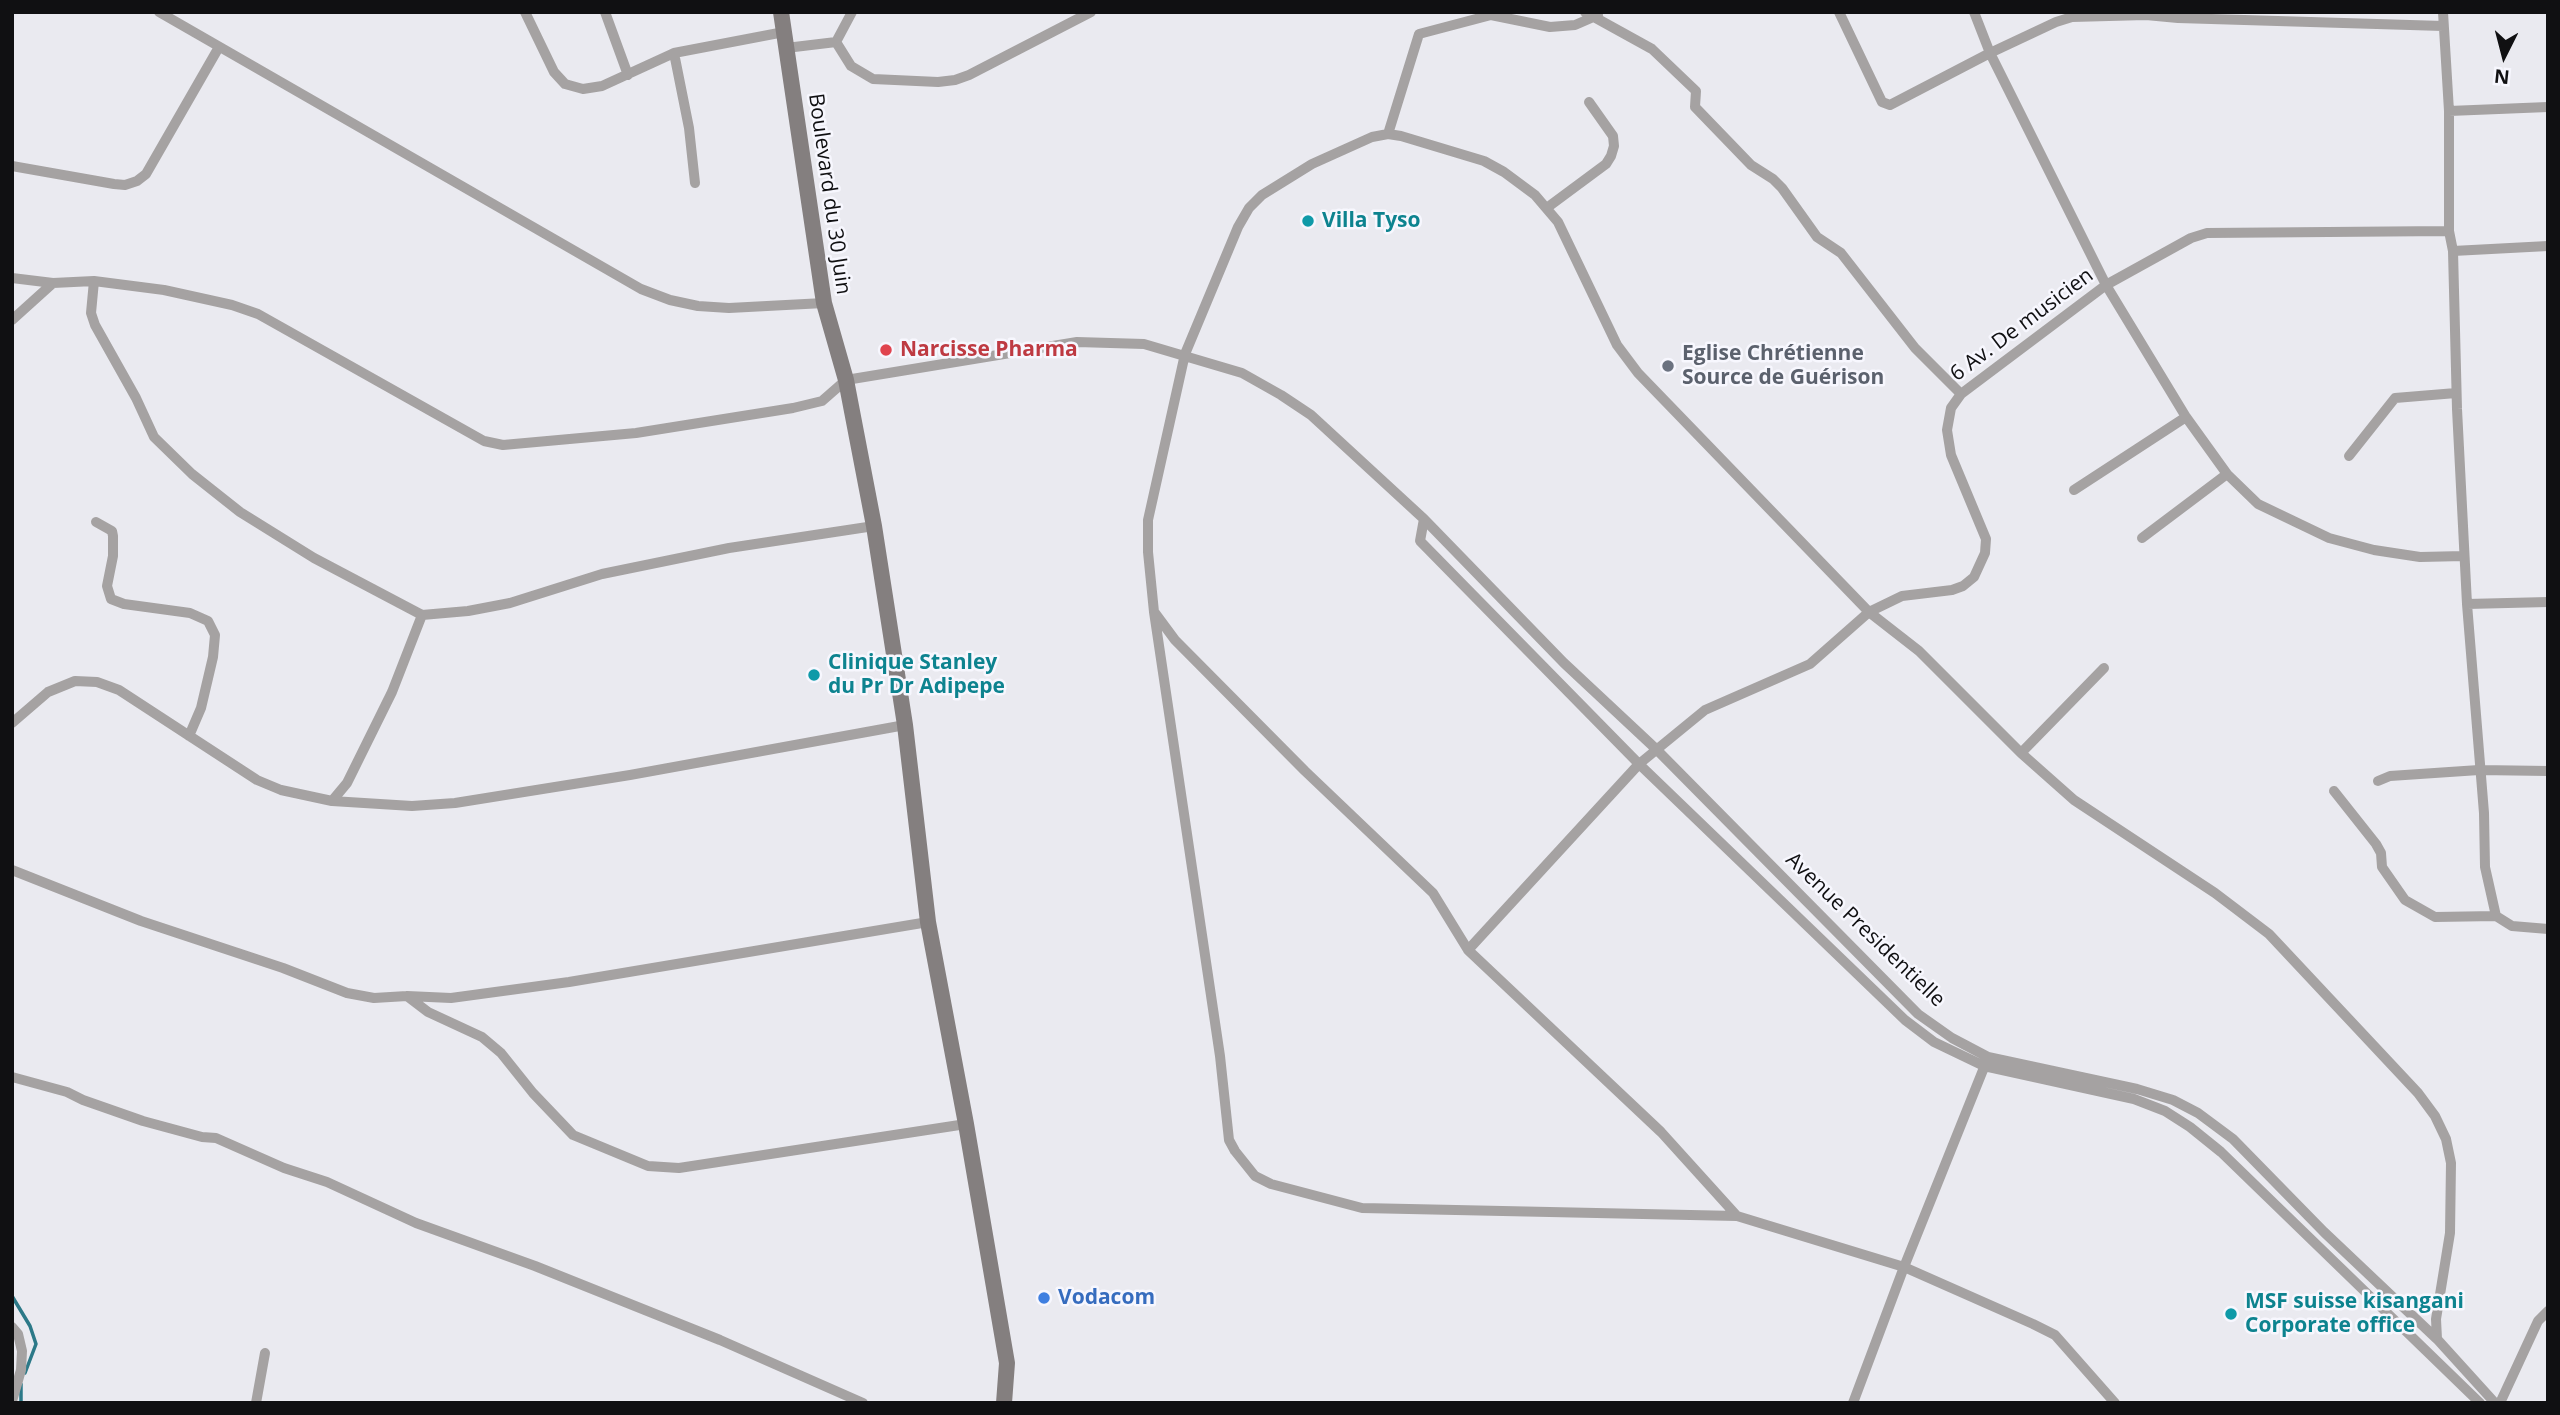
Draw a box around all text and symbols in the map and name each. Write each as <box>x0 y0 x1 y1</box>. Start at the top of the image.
north arrow <box>2469 21 2539 91</box>
text: N <box>2493 63 2511 91</box>
street label: Boulevard du 30 Juin <box>802 92 856 296</box>
place label: Villa Tyso <box>1322 208 1421 234</box>
marker: Villa Tyso <box>1300 213 1316 229</box>
street label: 6 Av. De musicien <box>1946 263 2098 387</box>
place label: Narcisse Pharma <box>900 337 1078 363</box>
place label: Eglise Chrétienne Source de Guérison <box>1682 341 1884 391</box>
marker: Narcisse Pharma <box>878 342 894 358</box>
marker: Eglise Chrétienne Source de Guérison <box>1660 358 1676 374</box>
place label: Clinique Stanley du Pr Dr Adipepe <box>828 650 1005 700</box>
marker: Clinique Stanley du Pr Dr Adipepe <box>806 667 822 683</box>
street label: Avenue Presidentielle <box>1780 848 1950 1012</box>
place label: Vodacom <box>1058 1285 1155 1311</box>
place label: MSF suisse kisangani Corporate office <box>2245 1289 2464 1339</box>
marker: Vodacom <box>1036 1290 1052 1306</box>
marker: MSF suisse kisangani Corporate office <box>2223 1306 2239 1322</box>

